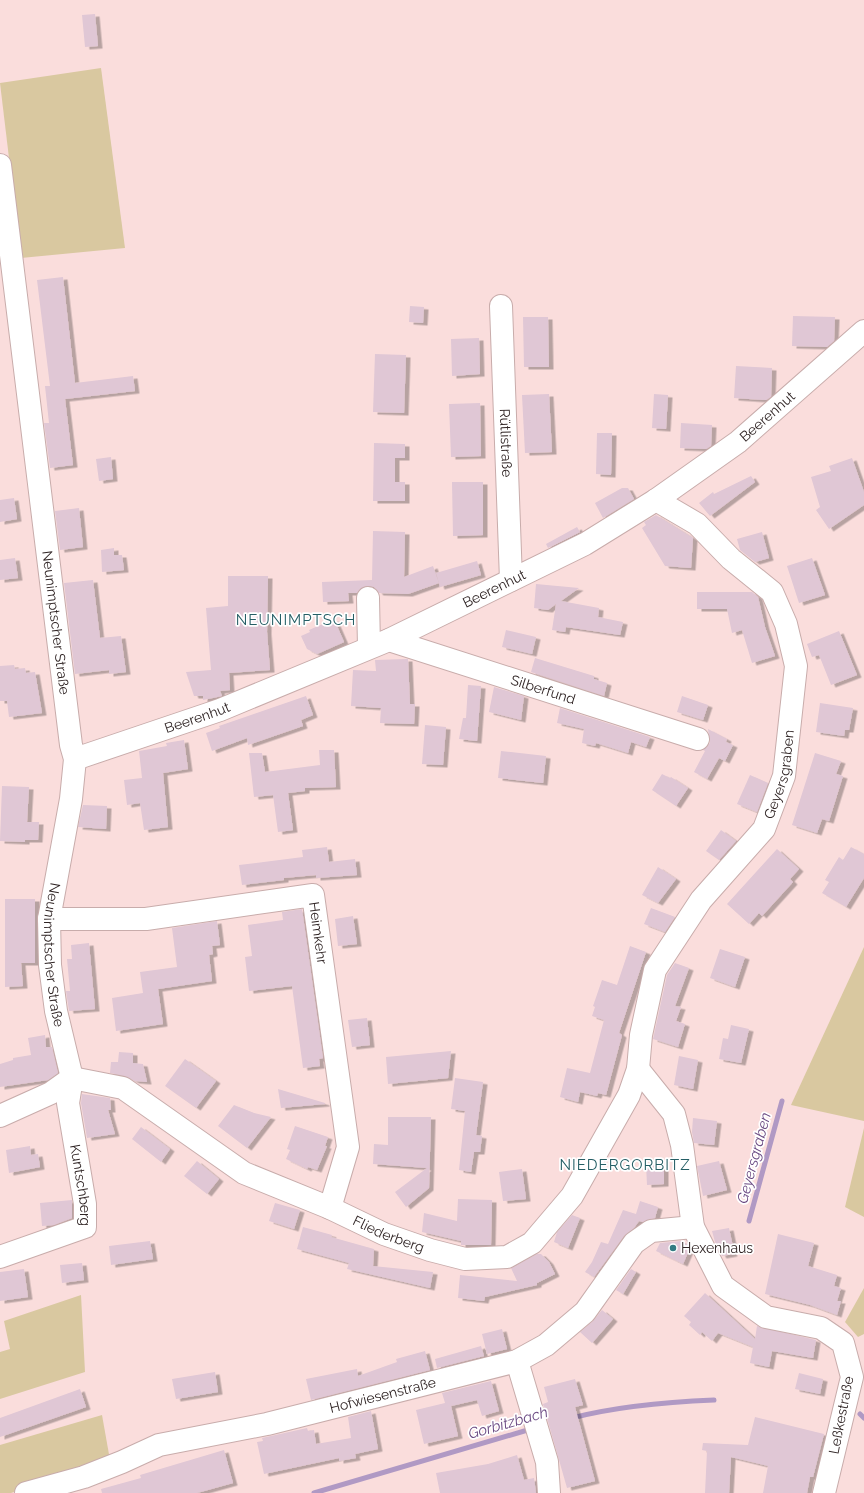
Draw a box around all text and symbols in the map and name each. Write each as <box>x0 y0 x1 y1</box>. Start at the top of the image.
street label: Beerenhut <box>736 388 798 445</box>
street label: Rütlistraße <box>497 408 515 478</box>
street label: Neunimptscher Straße <box>39 550 73 696</box>
street label: Beerenhut <box>460 566 528 611</box>
district label: NEUNIMPTSCH <box>236 611 356 629</box>
street label: Silberfund <box>509 672 578 707</box>
street label: Beerenhut <box>162 699 233 736</box>
street label: Geyersgraben <box>761 729 797 821</box>
street label: Neunimptscher Straße <box>41 881 68 1029</box>
street label: Heimkehr <box>306 901 331 965</box>
water label: Geyersgraben <box>733 1110 775 1206</box>
street label: Kuntschberg <box>67 1143 93 1226</box>
district label: NIEDERGORBITZ <box>559 1156 691 1174</box>
street label: Fliederberg <box>350 1212 426 1255</box>
place label: Hexenhaus <box>681 1240 753 1256</box>
marker: Hexenhaus <box>668 1243 678 1253</box>
street label: Hofwiesenstraße <box>328 1374 437 1416</box>
street label: Leßkestraße <box>826 1375 856 1455</box>
water label: Gorbitzbach <box>466 1403 550 1443</box>

